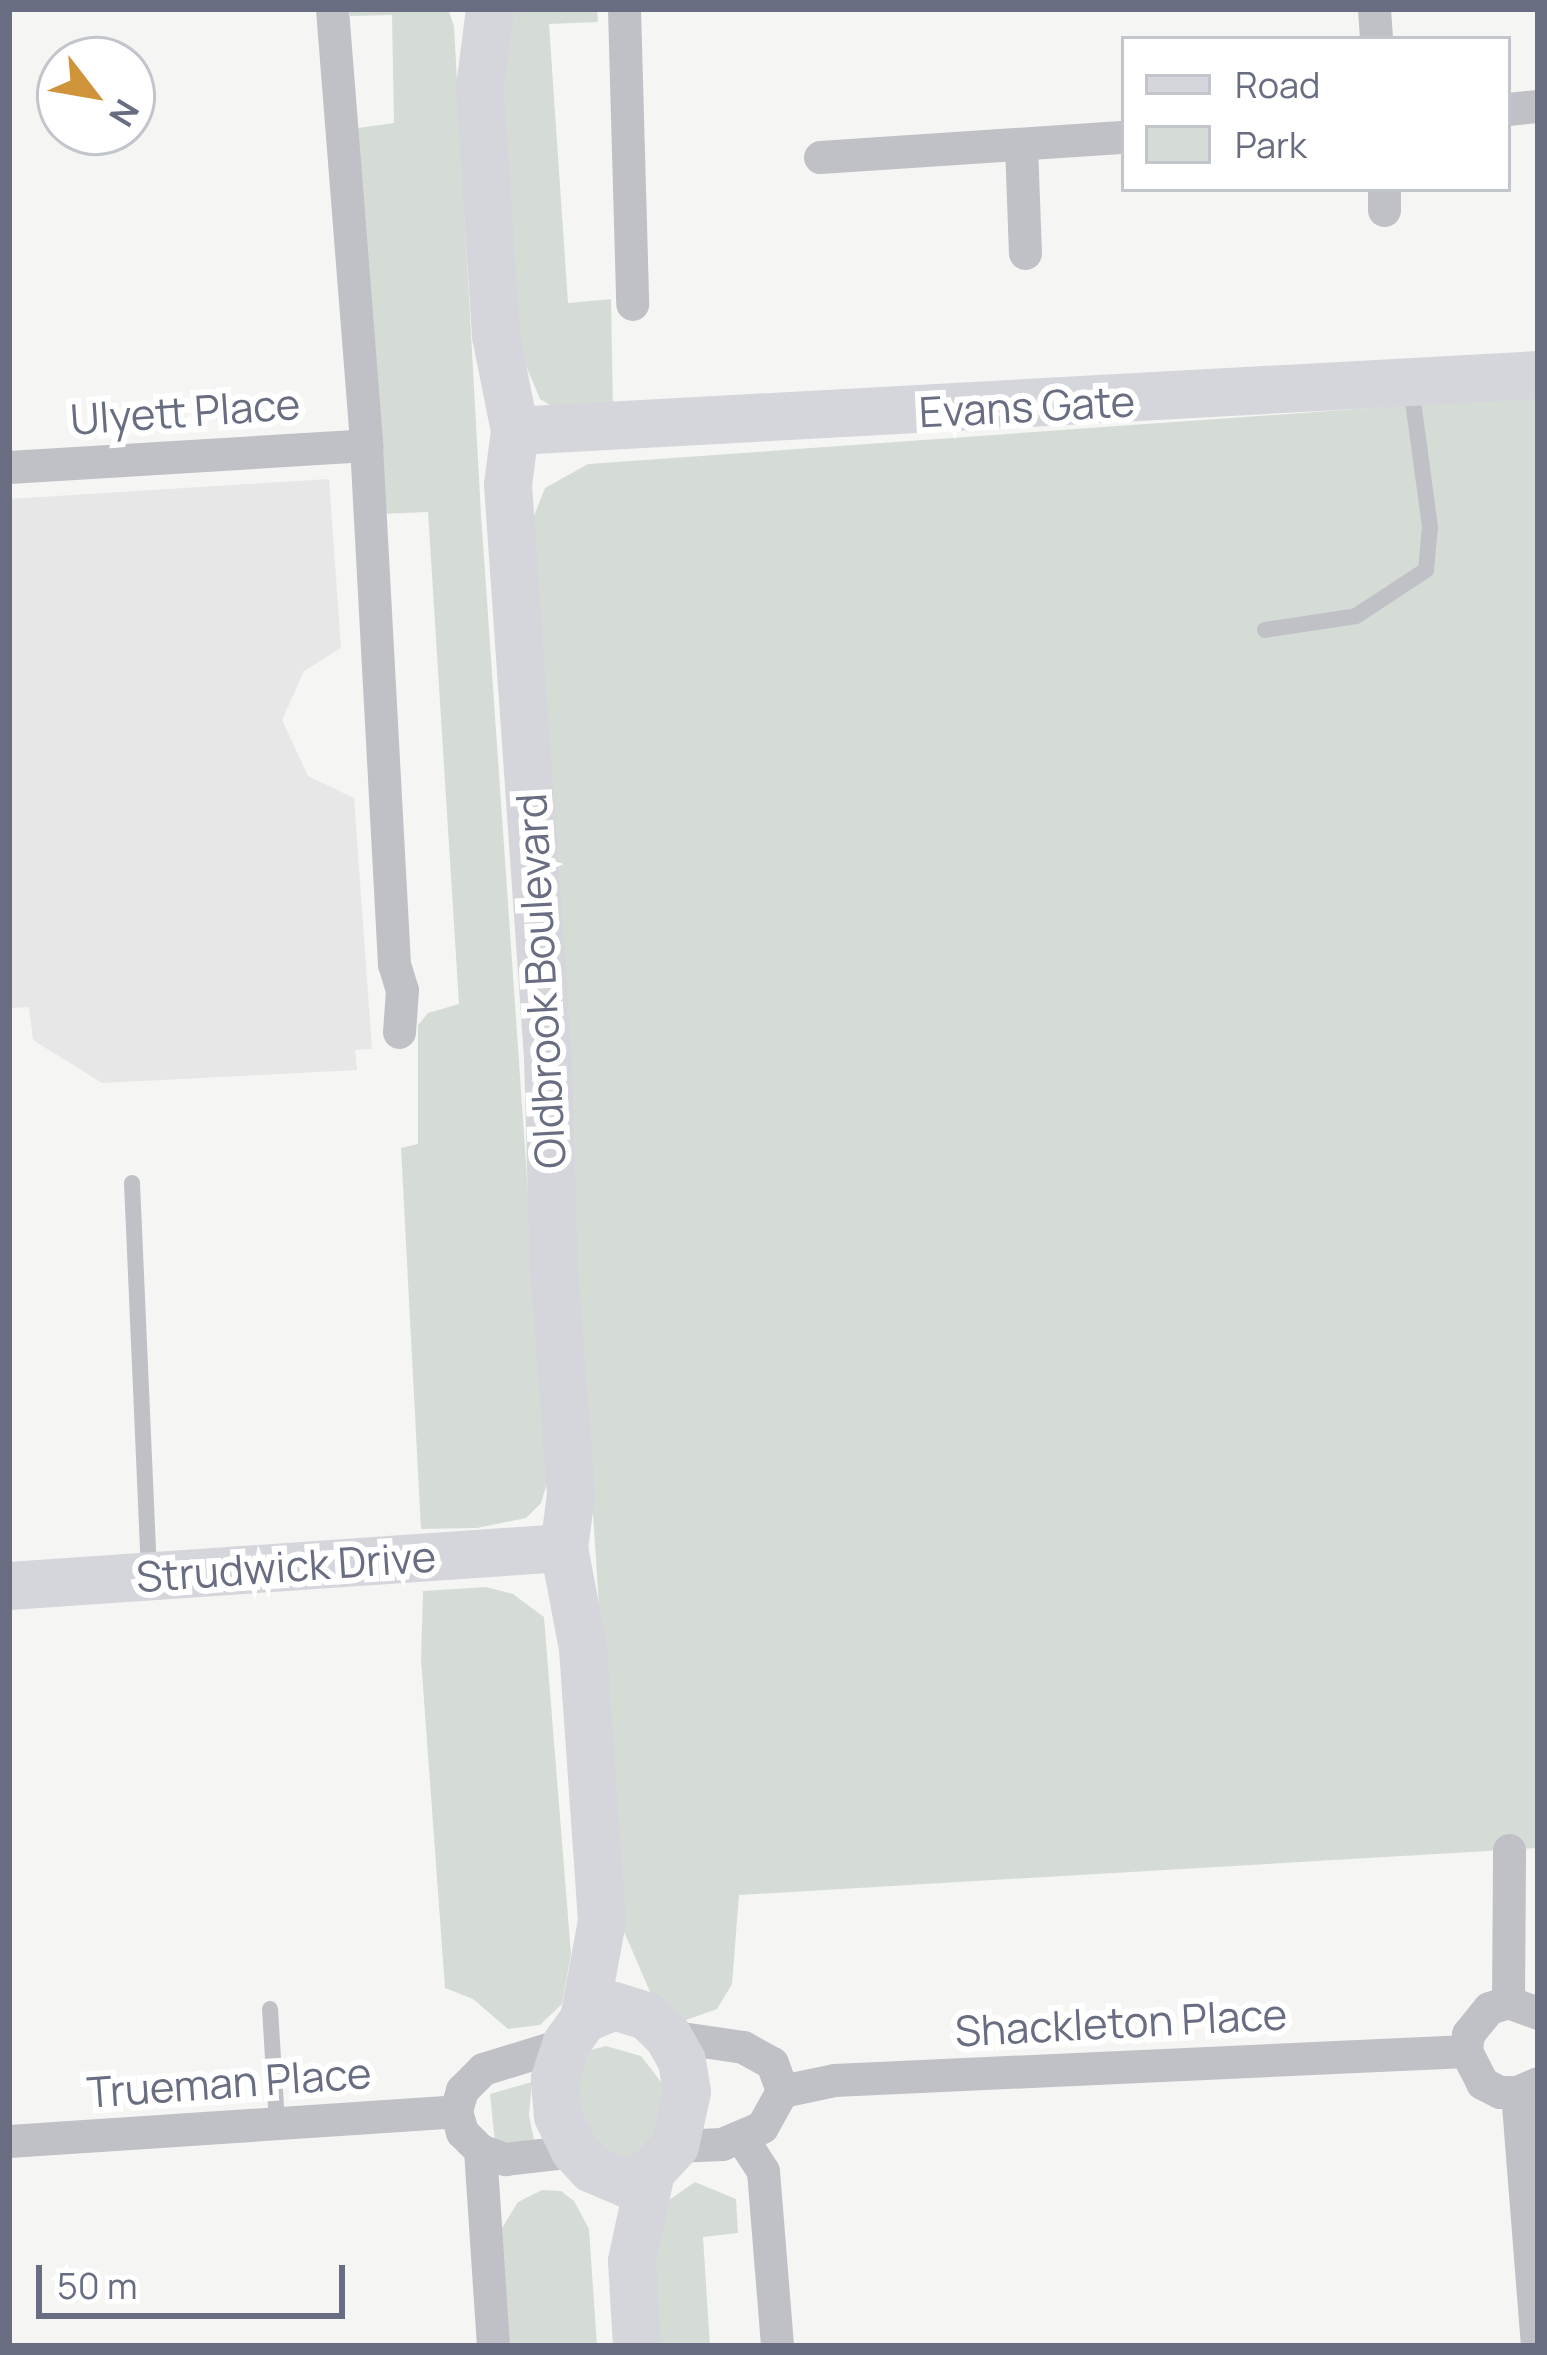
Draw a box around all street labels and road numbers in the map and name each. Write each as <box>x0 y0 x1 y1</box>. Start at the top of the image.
street label: Evans Gate <box>918 375 1136 437</box>
street label: Ulyett Place <box>68 378 302 444</box>
street label: Oldbrook Boulevard <box>505 792 575 1170</box>
street label: Strudwick Drive <box>134 1530 438 1602</box>
street label: Shackleton Place <box>954 1988 1288 2056</box>
street label: Trueman Place <box>85 2047 373 2117</box>

